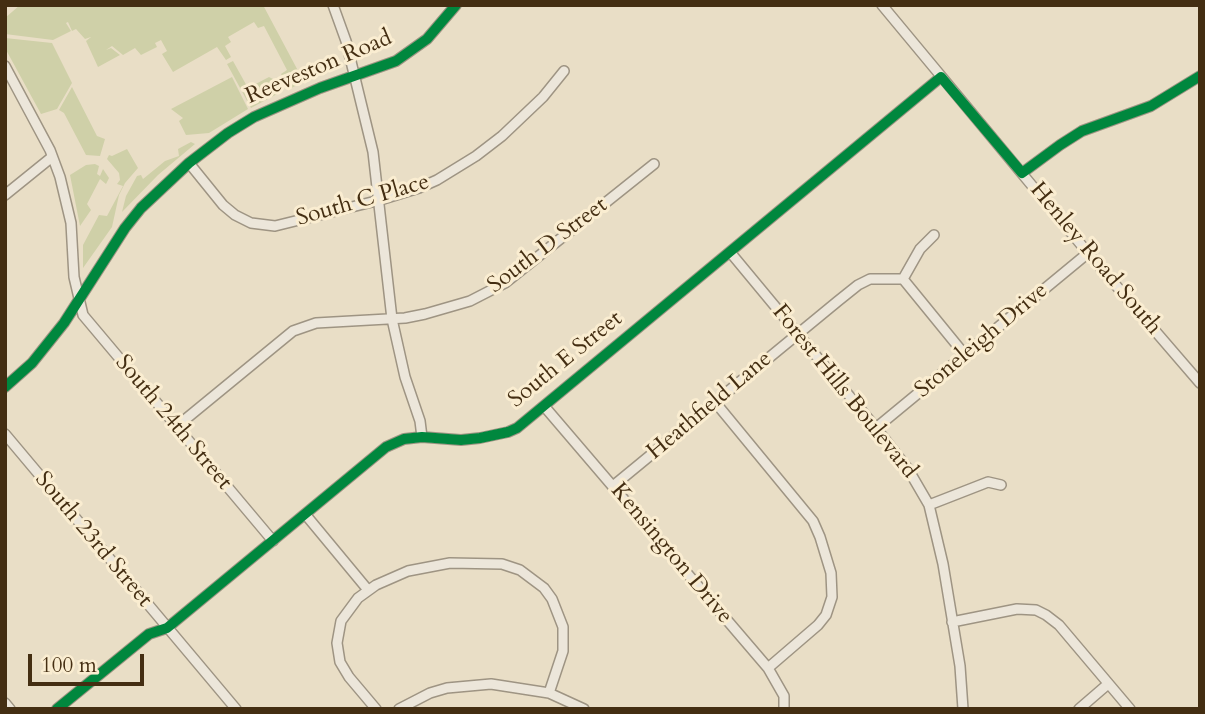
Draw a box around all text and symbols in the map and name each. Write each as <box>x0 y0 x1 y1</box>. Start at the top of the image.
street label: Reeveston Road <box>242 25 396 111</box>
street label: South C Place <box>293 169 433 233</box>
street label: Henley Road South <box>1023 177 1167 341</box>
street label: South D Street <box>483 192 613 300</box>
street label: Stoneleigh Drive <box>910 277 1054 405</box>
street label: Forest Hills Boulevard <box>765 299 923 485</box>
street label: South E Street <box>504 306 628 414</box>
street label: Heathfield Lane <box>642 346 778 466</box>
street label: South 24th Street <box>109 350 237 496</box>
street label: South 23rd Street <box>28 467 158 613</box>
street label: Kensington Drive <box>604 478 738 630</box>
scale bar <box>32 640 147 684</box>
text: 100 m <box>41 651 97 680</box>

